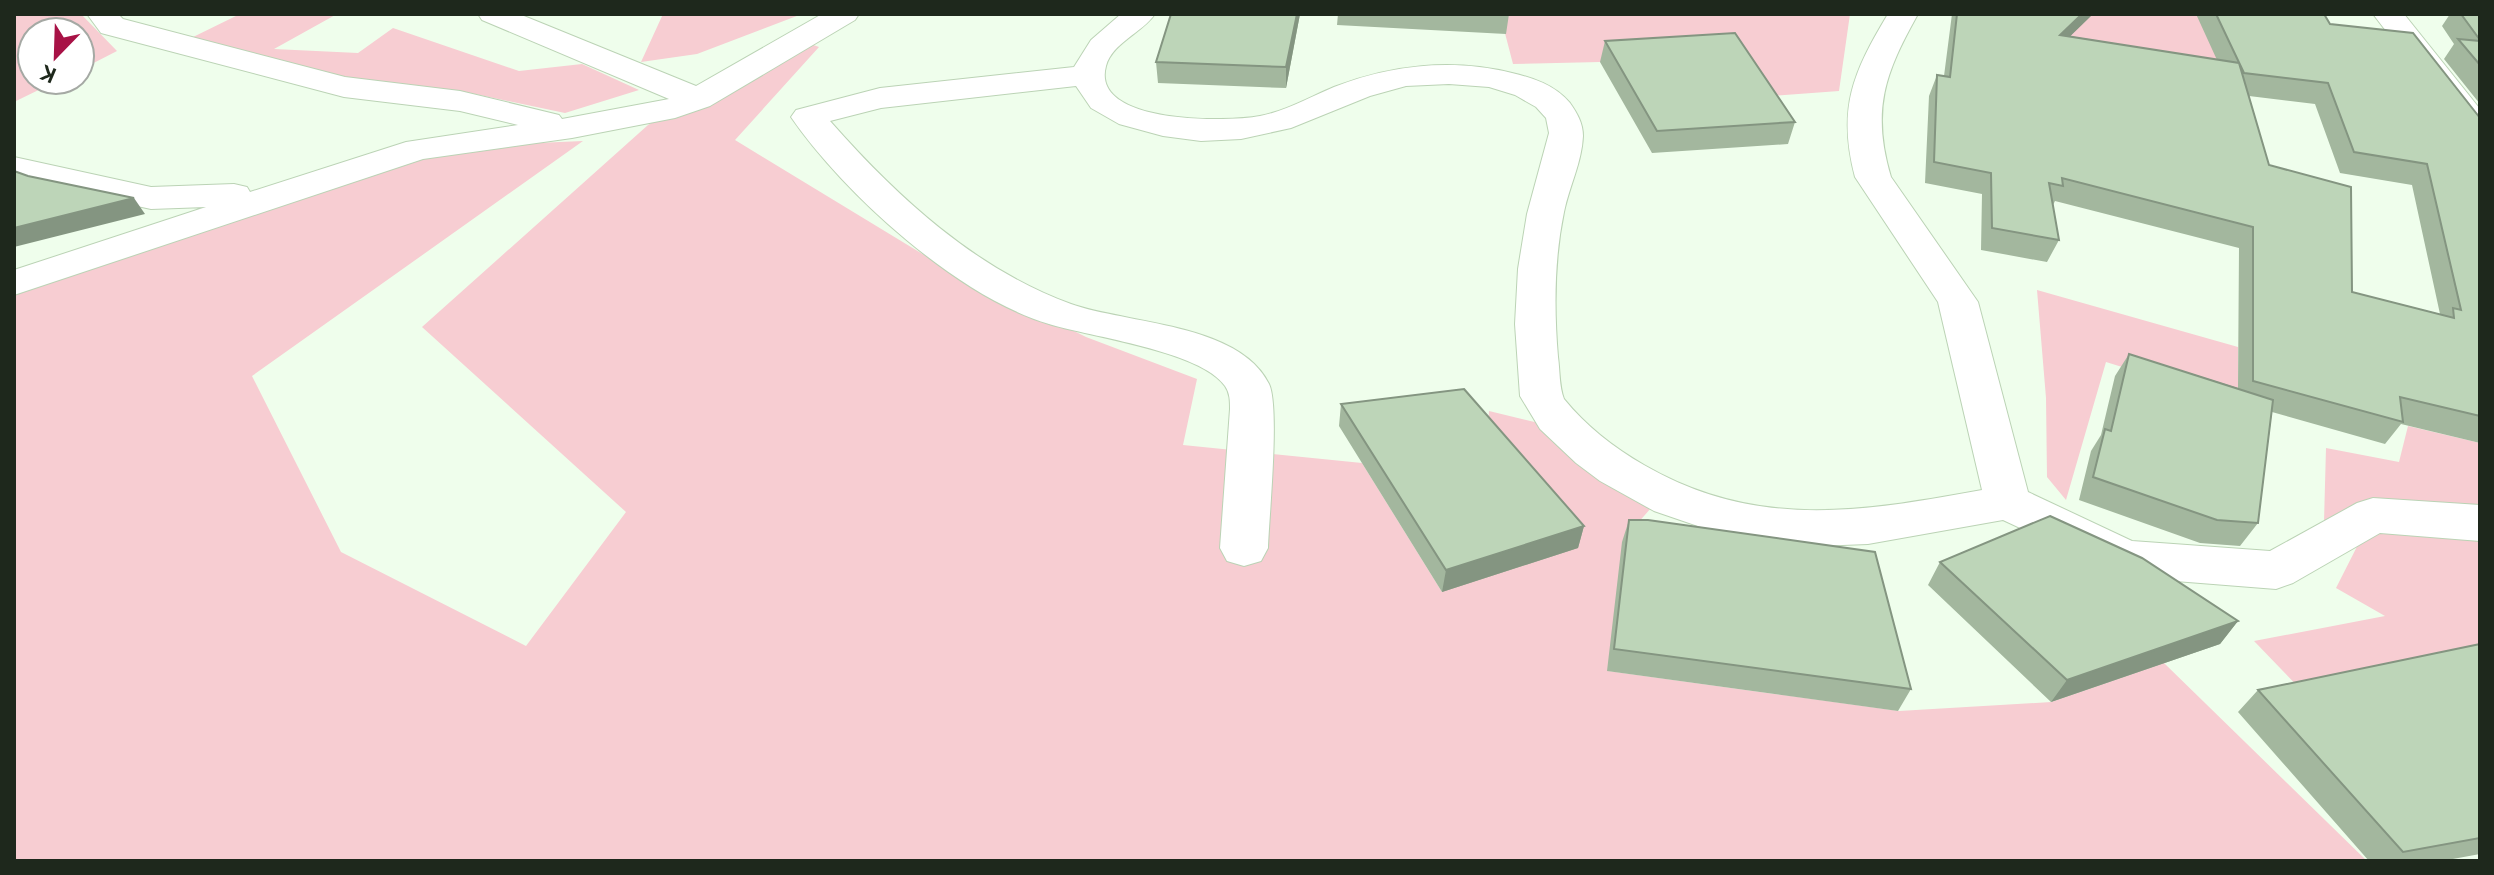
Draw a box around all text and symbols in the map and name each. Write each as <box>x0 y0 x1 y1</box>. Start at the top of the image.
north arrow <box>16 16 96 96</box>
text: K <box>36 60 60 89</box>

